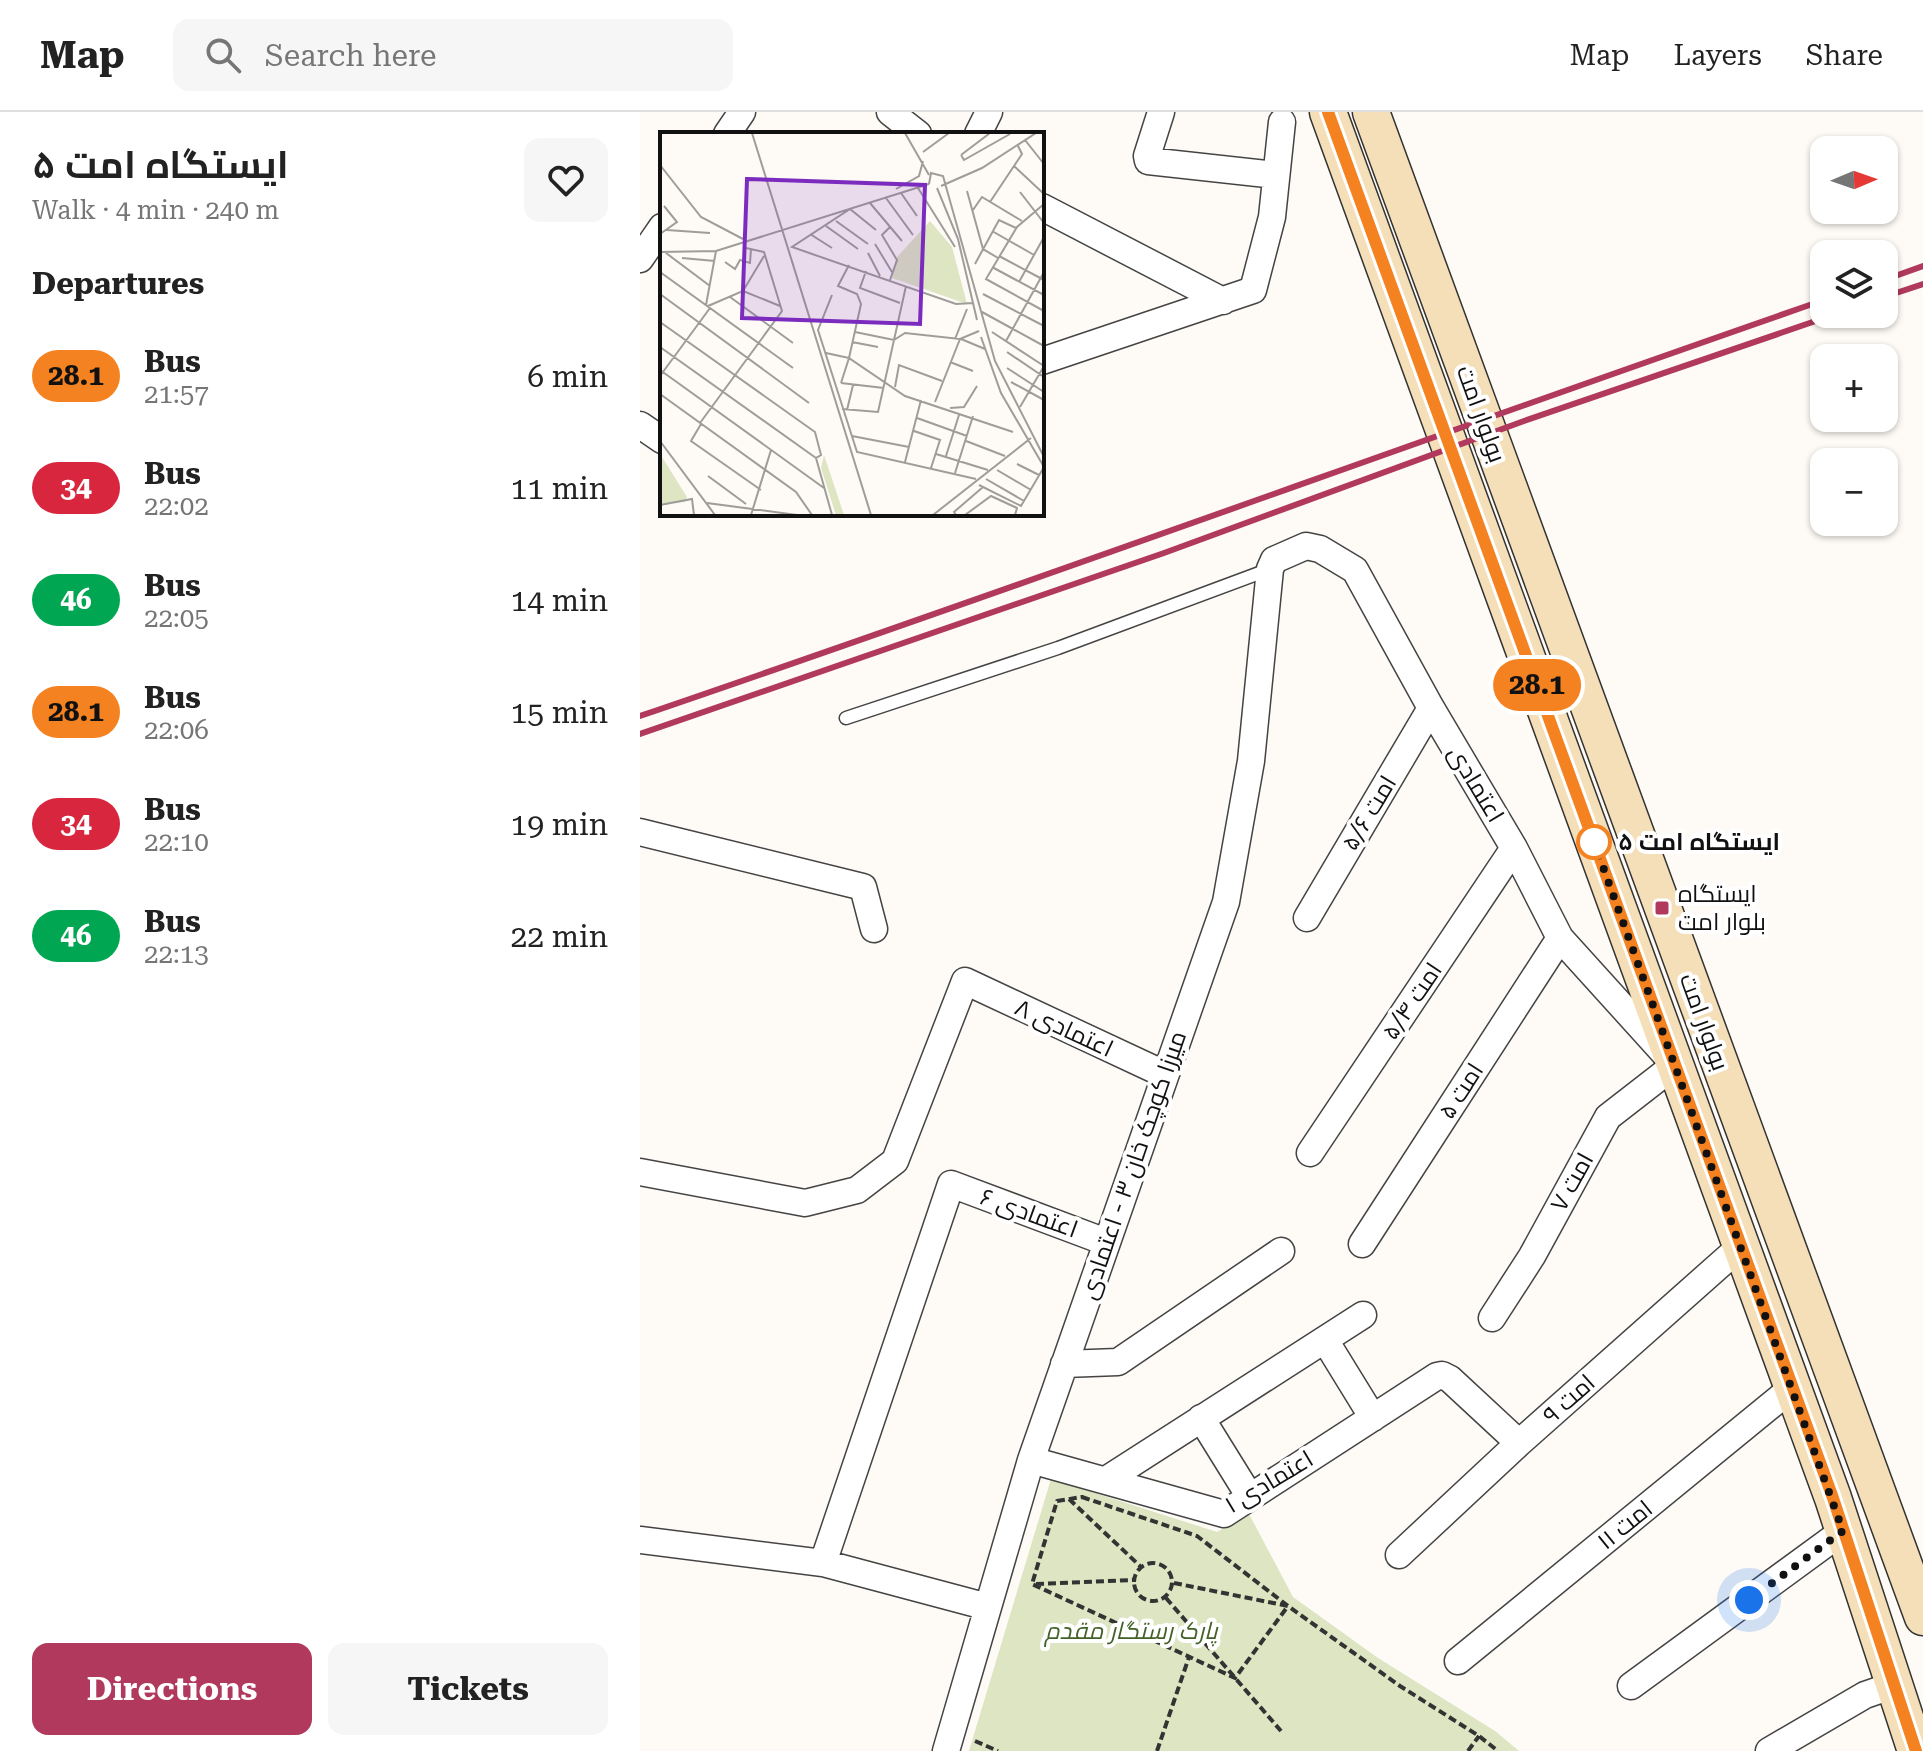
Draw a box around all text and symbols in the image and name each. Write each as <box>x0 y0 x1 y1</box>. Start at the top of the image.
search box <box>173 19 733 91</box>
text: Map <box>40 33 125 77</box>
icon: search <box>201 33 245 77</box>
text: Search here <box>265 38 437 73</box>
text: Map <box>1570 39 1629 72</box>
text: Layers <box>1673 39 1762 72</box>
text: Share <box>1806 39 1883 72</box>
inset map <box>660 132 1044 516</box>
north arrow <box>1810 136 1898 224</box>
map controls <box>1810 136 1898 536</box>
button: heart <box>524 138 608 222</box>
text: ایستگاه امت ۵ <box>32 143 289 187</box>
text: Walk · 4 min · 240 m <box>32 195 279 225</box>
button: layers <box>1810 240 1898 328</box>
text: Departures <box>32 266 204 301</box>
text: Bus <box>144 344 201 379</box>
button: + <box>1810 344 1898 432</box>
text: 28.1 <box>48 359 104 392</box>
text: 6 min <box>527 359 608 394</box>
street label: بولوار امت <box>1451 362 1511 466</box>
text: 21:57 <box>144 379 209 409</box>
button: − <box>1810 448 1898 536</box>
text: Bus <box>144 456 201 491</box>
text: 34 <box>60 471 92 504</box>
text: 11 min <box>511 471 608 506</box>
text: 22:02 <box>144 491 209 521</box>
text: Bus <box>144 568 201 603</box>
text: 46 <box>60 583 92 616</box>
text: 14 min <box>511 583 608 618</box>
text: 22:05 <box>144 603 209 633</box>
line badge: 28.1 <box>1481 659 1593 711</box>
text: 28.1 <box>1509 668 1565 701</box>
text: Bus <box>144 680 201 715</box>
text: 28.1 <box>48 695 104 728</box>
text: 15 min <box>511 695 608 730</box>
text: 22:06 <box>144 715 209 745</box>
street label: اعتمادی <box>1442 741 1510 827</box>
street label: امت ۵/۶ <box>1336 771 1402 855</box>
text: Bus <box>144 792 201 827</box>
text: 34 <box>60 807 92 840</box>
text: 19 min <box>511 807 608 842</box>
marker: ایستگاه امت ۵ <box>1577 825 1611 859</box>
text: 22:10 <box>144 827 209 857</box>
place label: ایستگاه امت ۵ <box>1618 828 1780 856</box>
place label: ایستگاه بلوار امت <box>1678 880 1766 936</box>
marker: ایستگاه بلوار امت <box>1653 899 1671 917</box>
text: Bus <box>144 904 201 939</box>
text: 46 <box>60 919 92 952</box>
text: 22 min <box>511 919 608 954</box>
text: 22:13 <box>144 939 209 969</box>
street label: امت ۵/۴ <box>1376 957 1448 1045</box>
street label: بولوار امت <box>1674 970 1734 1074</box>
street label: اعتمادی ۸ <box>1010 993 1118 1063</box>
street label: میرزا کوچک خان ۳ - اعتمادی <box>1074 1027 1194 1303</box>
street label: امت ۵ <box>1433 1058 1489 1124</box>
street label: امت ۷ <box>1545 1148 1599 1216</box>
street label: اعتمادی ۶ <box>976 1182 1082 1244</box>
street label: امت ۹ <box>1537 1369 1601 1429</box>
street label: اعتمادی ۱ <box>1220 1445 1318 1519</box>
street label: امت ۱۱ <box>1592 1494 1658 1556</box>
your location <box>1729 1580 1769 1620</box>
park label: پارک رستگار مقدم <box>1044 1617 1219 1647</box>
button: Directions <box>32 1643 312 1735</box>
button: Tickets <box>328 1643 608 1735</box>

